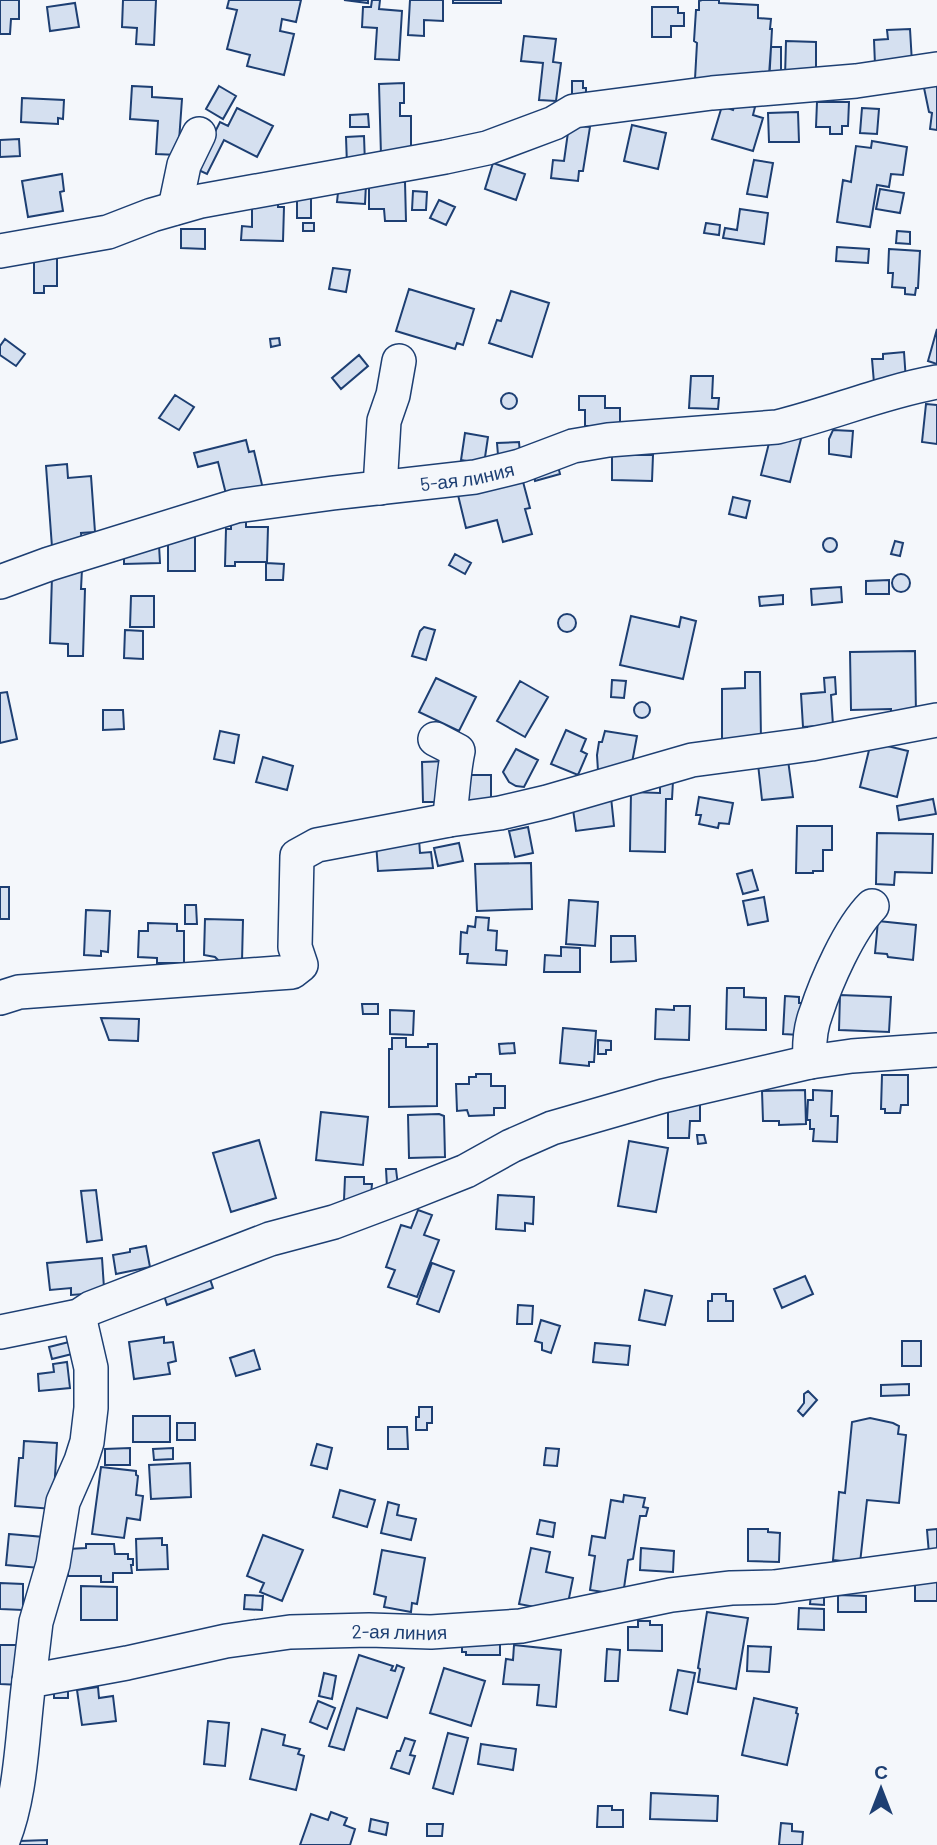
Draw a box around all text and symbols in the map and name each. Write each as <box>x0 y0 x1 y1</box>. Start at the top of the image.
street label: 5-ая линия <box>419 456 516 495</box>
street label: 2-ая линия <box>351 1618 448 1644</box>
north arrow <box>846 1754 916 1824</box>
text: С <box>874 1760 888 1783</box>

